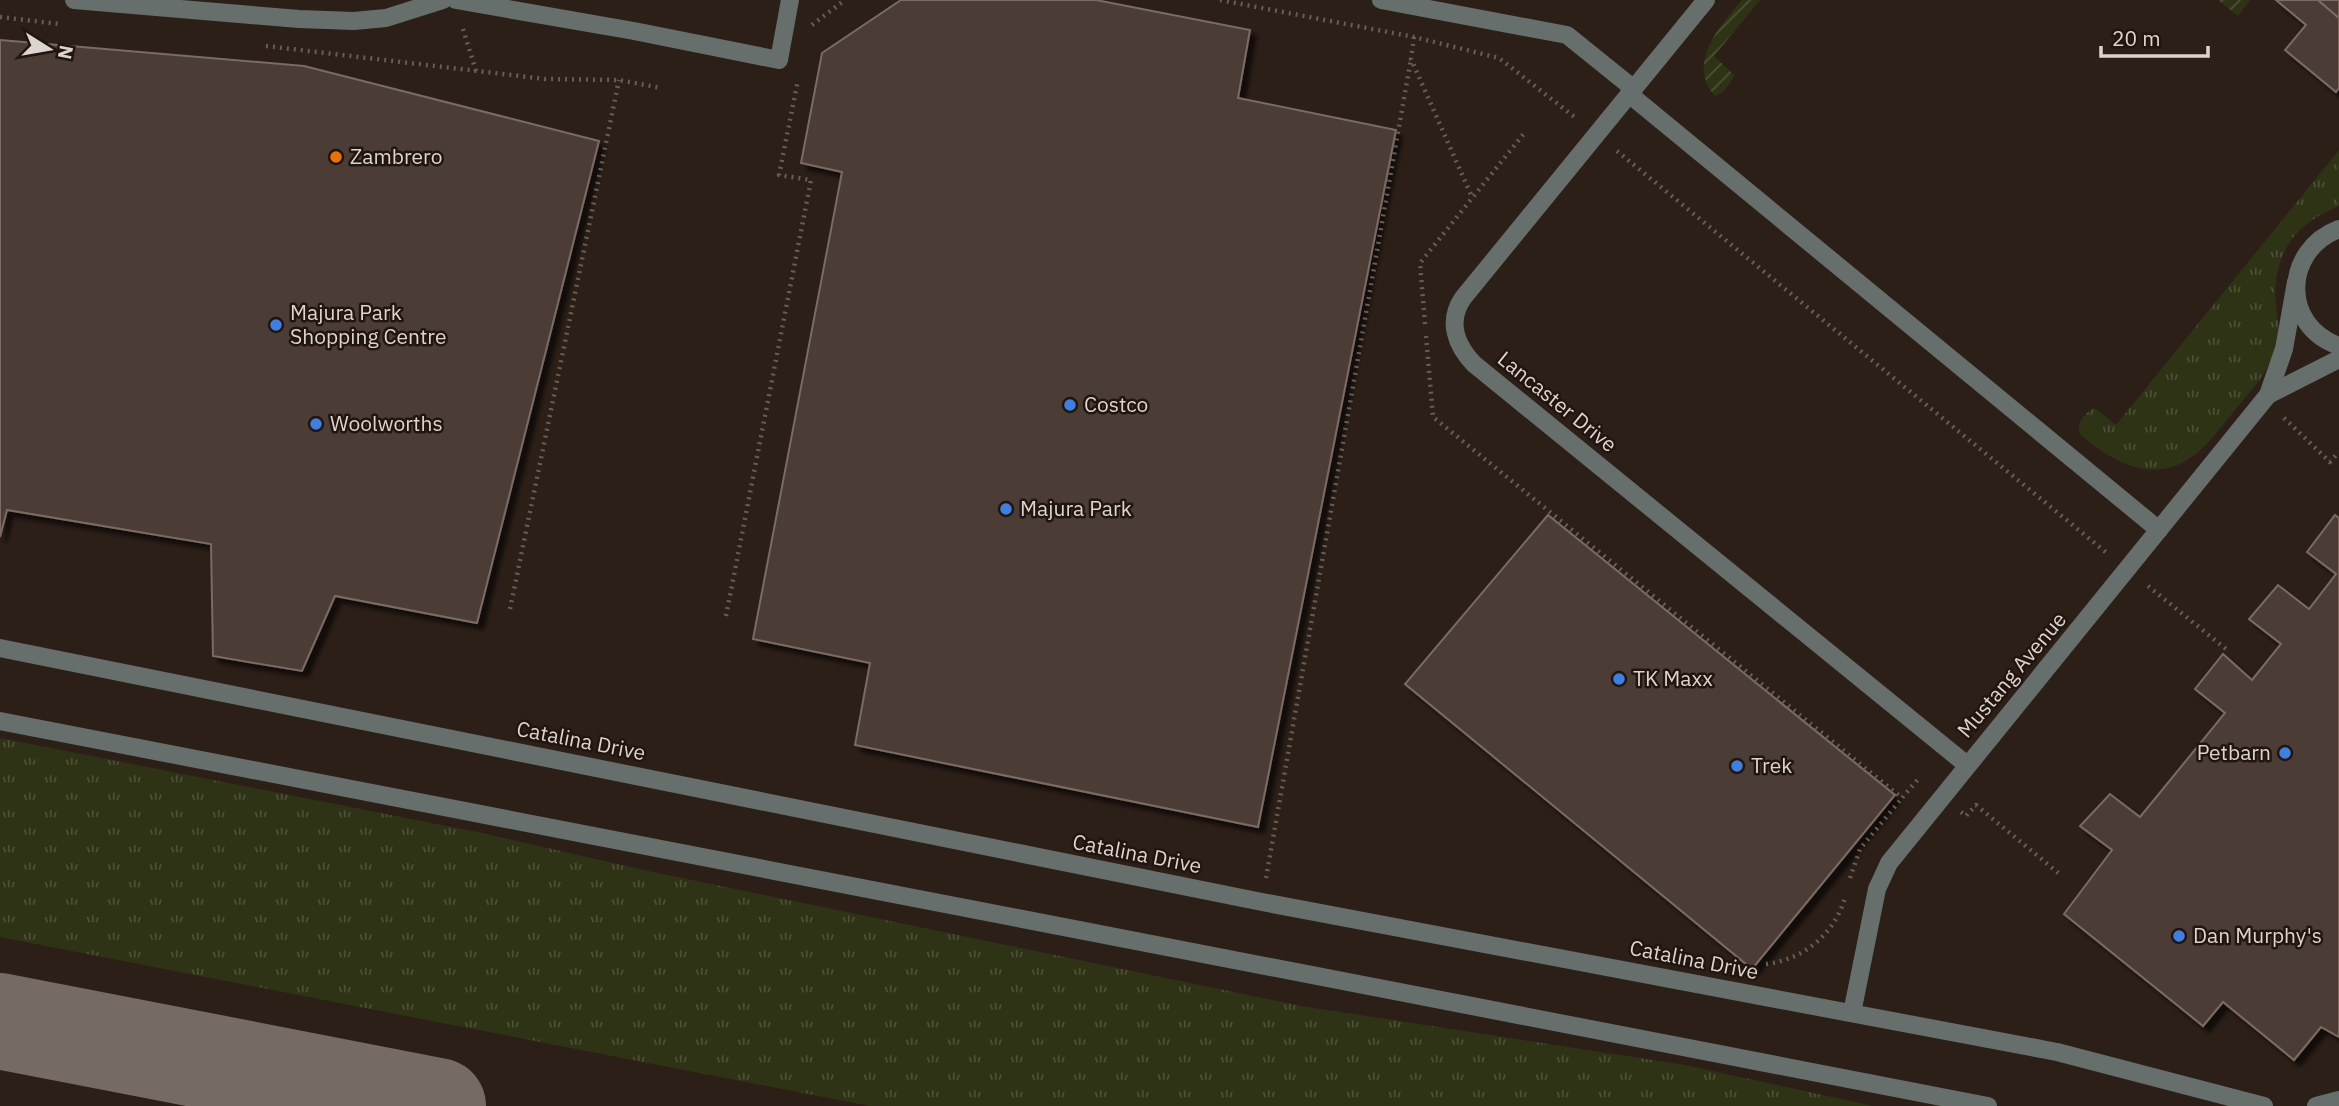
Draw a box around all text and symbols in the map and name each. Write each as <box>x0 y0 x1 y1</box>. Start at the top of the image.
north arrow <box>14 14 84 84</box>
scale bar <box>2101 14 2208 58</box>
text: 20 m <box>2112 24 2161 52</box>
text: N <box>53 43 79 61</box>
place label: Zambrero <box>350 142 442 170</box>
marker: Zambrero <box>328 149 344 165</box>
place label: Majura Park Shopping Centre <box>290 298 446 350</box>
marker: Majura Park Shopping Centre <box>268 317 284 333</box>
street label: Lancaster Drive <box>1492 344 1623 458</box>
place label: Costco <box>1084 390 1148 418</box>
marker: Costco <box>1062 397 1078 413</box>
place label: Woolworths <box>330 409 443 437</box>
marker: Woolworths <box>308 416 324 432</box>
place label: Majura Park <box>1020 494 1132 522</box>
marker: Majura Park <box>998 501 1014 517</box>
street label: Mustang Avenue <box>1950 606 2072 743</box>
place label: TK Maxx <box>1633 664 1713 692</box>
marker: TK Maxx <box>1611 671 1627 687</box>
street label: Catalina Drive <box>514 714 648 766</box>
place label: Petbarn <box>2197 738 2271 766</box>
marker: Petbarn <box>2277 745 2293 761</box>
place label: Trek <box>1751 751 1792 779</box>
marker: Trek <box>1729 758 1745 774</box>
street label: Catalina Drive <box>1070 827 1204 879</box>
place label: Dan Murphy's <box>2193 921 2322 949</box>
marker: Dan Murphy's <box>2171 928 2187 944</box>
street label: Catalina Drive <box>1627 933 1761 985</box>

